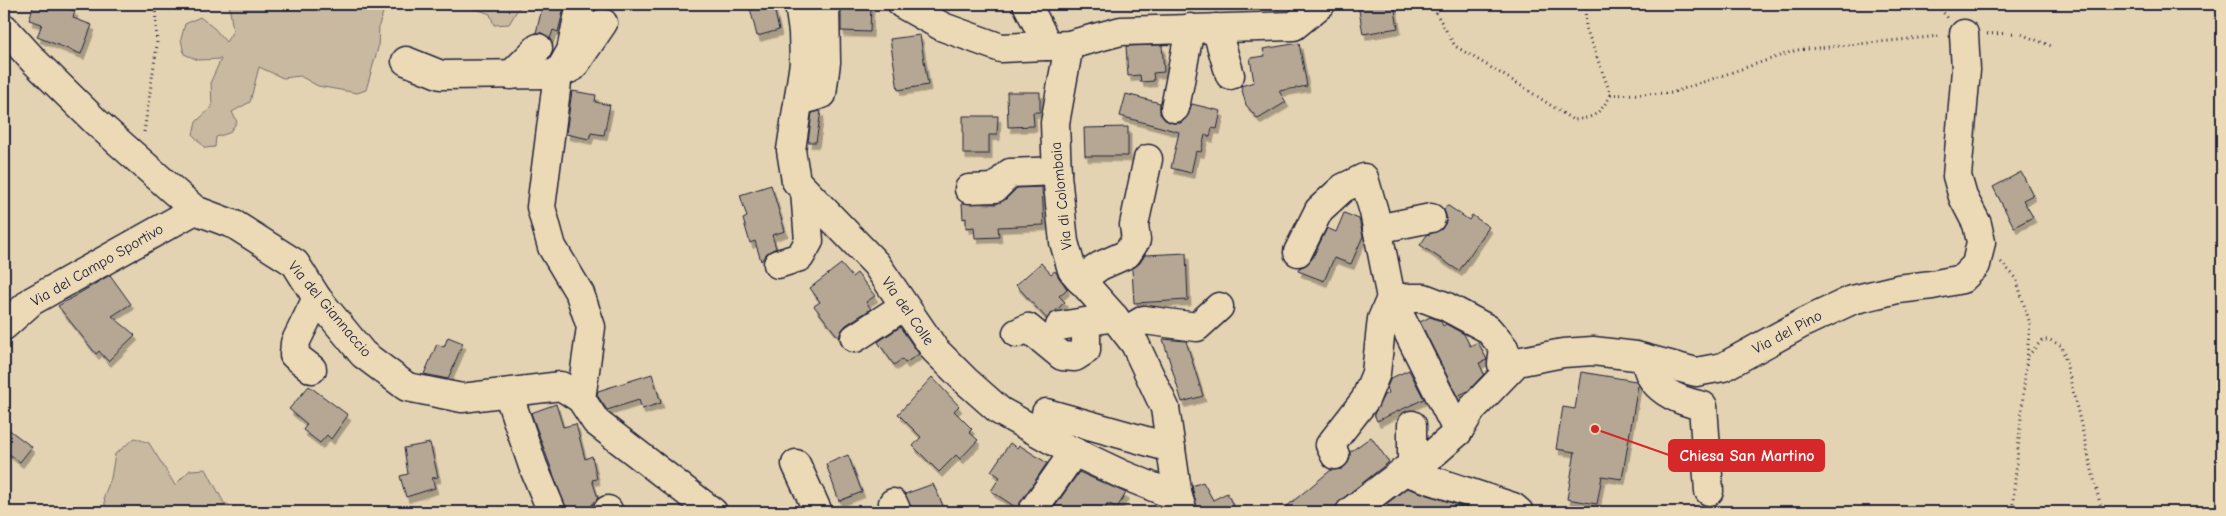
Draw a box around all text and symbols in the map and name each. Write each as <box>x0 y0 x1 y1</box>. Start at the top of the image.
street label: Via di Colombaia <box>1046 141 1076 251</box>
street label: Via del Campo Sportivo <box>28 220 166 310</box>
street label: Via del Giannaccio <box>285 257 375 361</box>
street label: Via del Colle <box>878 273 938 349</box>
street label: Via del Pino <box>1749 306 1825 358</box>
callout: Chiesa San Martino <box>1669 440 1824 471</box>
text: Chiesa San Martino <box>1679 447 1815 465</box>

